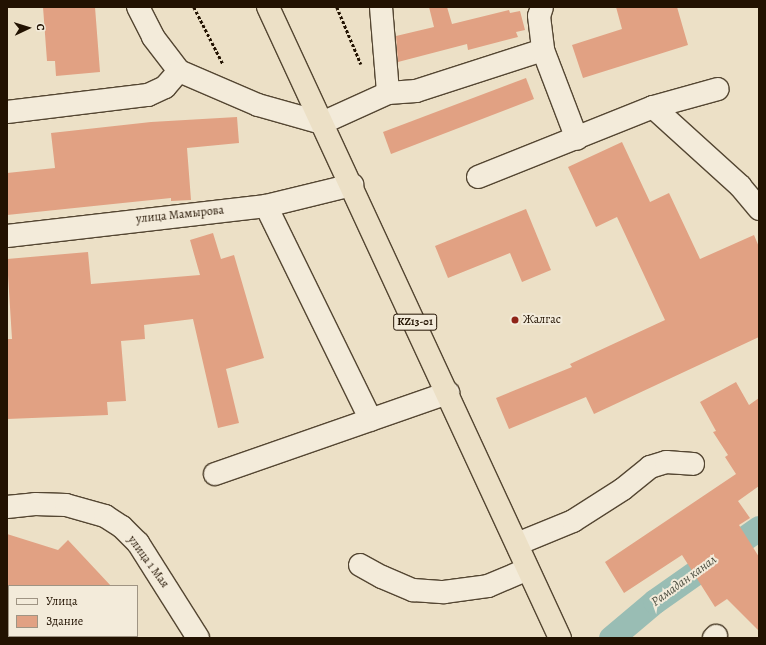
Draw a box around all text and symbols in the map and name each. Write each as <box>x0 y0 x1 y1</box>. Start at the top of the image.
north arrow <box>8 8 48 48</box>
text: С <box>33 23 48 31</box>
street label: улица Мамырова <box>135 203 225 227</box>
road number: KZ13-01 <box>393 313 437 331</box>
place label: Жалгас <box>523 313 561 327</box>
marker: Жалгас <box>510 315 520 325</box>
street label: улица 1 Мая <box>124 533 172 591</box>
water label: Рамадан канал <box>648 552 720 610</box>
legend <box>8 585 138 637</box>
text: Улица <box>46 593 77 609</box>
text: Здание <box>46 613 83 629</box>

